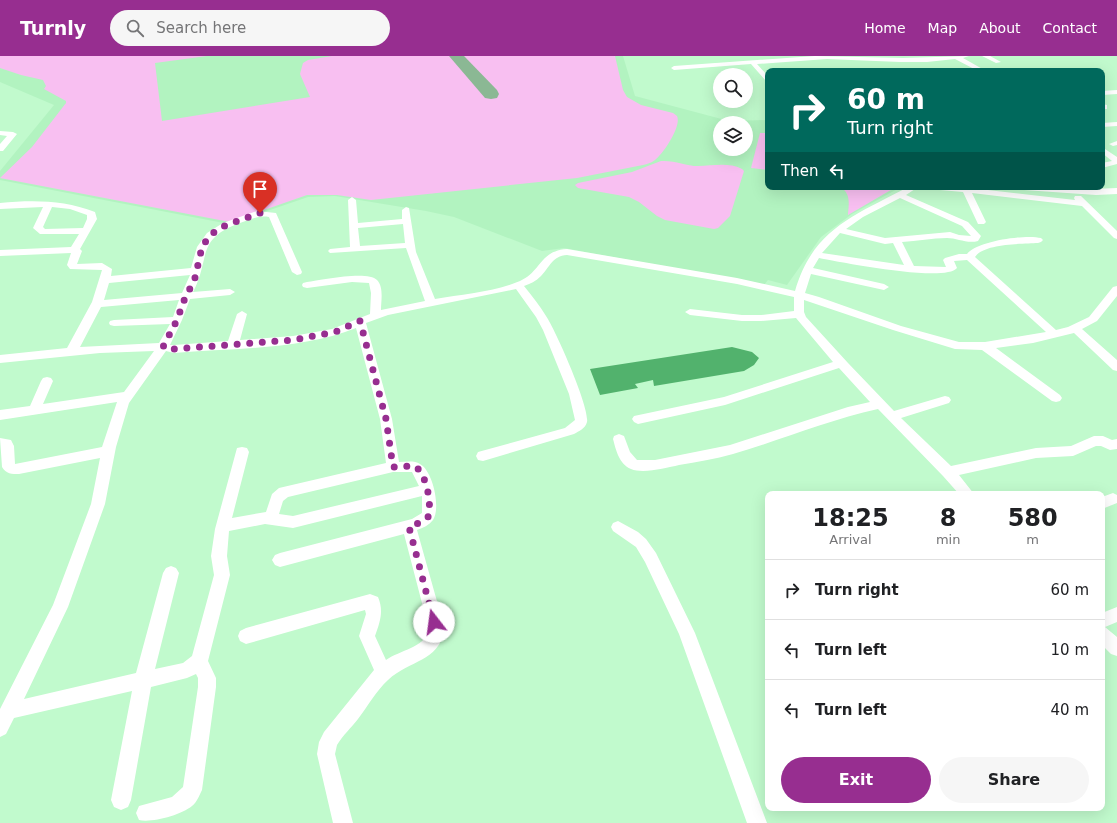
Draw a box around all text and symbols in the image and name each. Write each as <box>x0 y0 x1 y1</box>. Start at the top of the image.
search box <box>110 10 390 46</box>
text: Turnly <box>20 17 86 39</box>
icon: search <box>124 17 146 39</box>
text: Search here <box>156 19 246 37</box>
text: Home <box>864 20 906 36</box>
text: Map <box>928 20 957 36</box>
text: About <box>979 20 1021 36</box>
text: Contact <box>1043 20 1097 36</box>
map controls <box>713 68 753 156</box>
button: search <box>713 68 753 108</box>
text: 60 m <box>847 83 925 116</box>
icon: right <box>781 84 833 136</box>
button: layers <box>713 116 753 156</box>
text: Turn right <box>847 117 933 138</box>
icon: left <box>826 160 848 182</box>
text: Then <box>781 162 818 180</box>
pin <box>243 172 277 213</box>
icon: arrive <box>249 178 271 200</box>
text: 18:25 <box>812 504 889 532</box>
text: 8 <box>940 504 956 532</box>
text: 580 <box>1008 504 1058 532</box>
text: Arrival <box>829 532 872 547</box>
text: min <box>936 532 960 547</box>
text: m <box>1026 532 1039 547</box>
icon: right <box>781 579 803 601</box>
text: Turn right <box>815 581 899 599</box>
text: 60 m <box>1051 581 1089 599</box>
position arrow <box>413 601 455 643</box>
icon: left <box>781 639 803 661</box>
text: Turn left <box>815 641 887 659</box>
text: 10 m <box>1051 641 1089 659</box>
icon: left <box>781 699 803 721</box>
text: Turn left <box>815 701 887 719</box>
text: 40 m <box>1051 701 1089 719</box>
button: Exit <box>781 757 931 803</box>
button: Share <box>939 757 1089 803</box>

